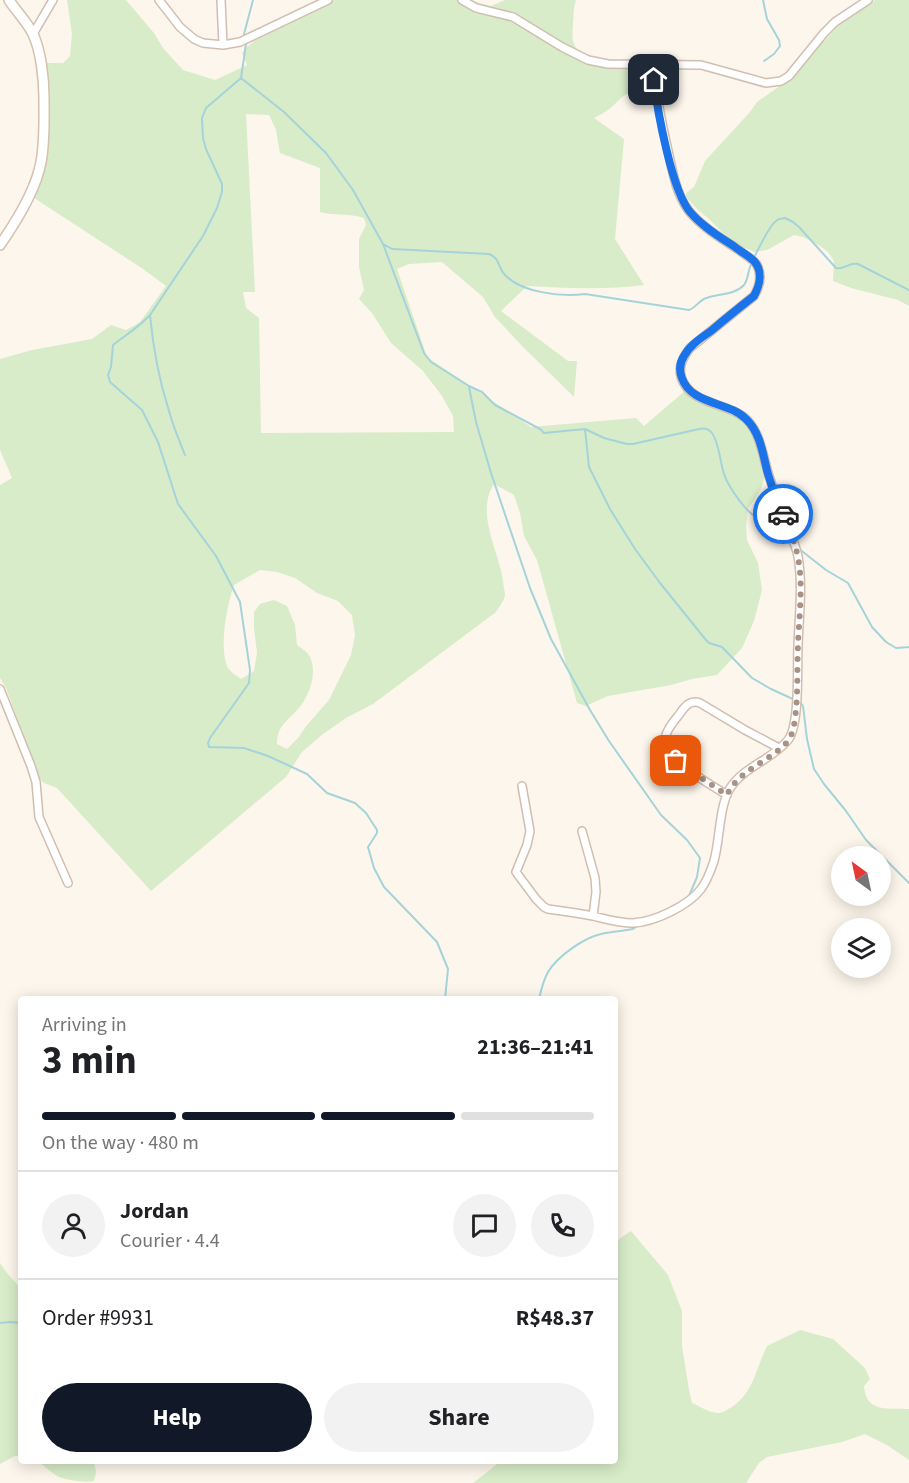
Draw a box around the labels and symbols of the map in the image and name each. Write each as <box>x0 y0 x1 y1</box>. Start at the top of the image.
pin <box>628 54 679 105</box>
courier <box>753 484 813 544</box>
pin <box>650 735 701 786</box>
north arrow <box>831 846 891 906</box>

